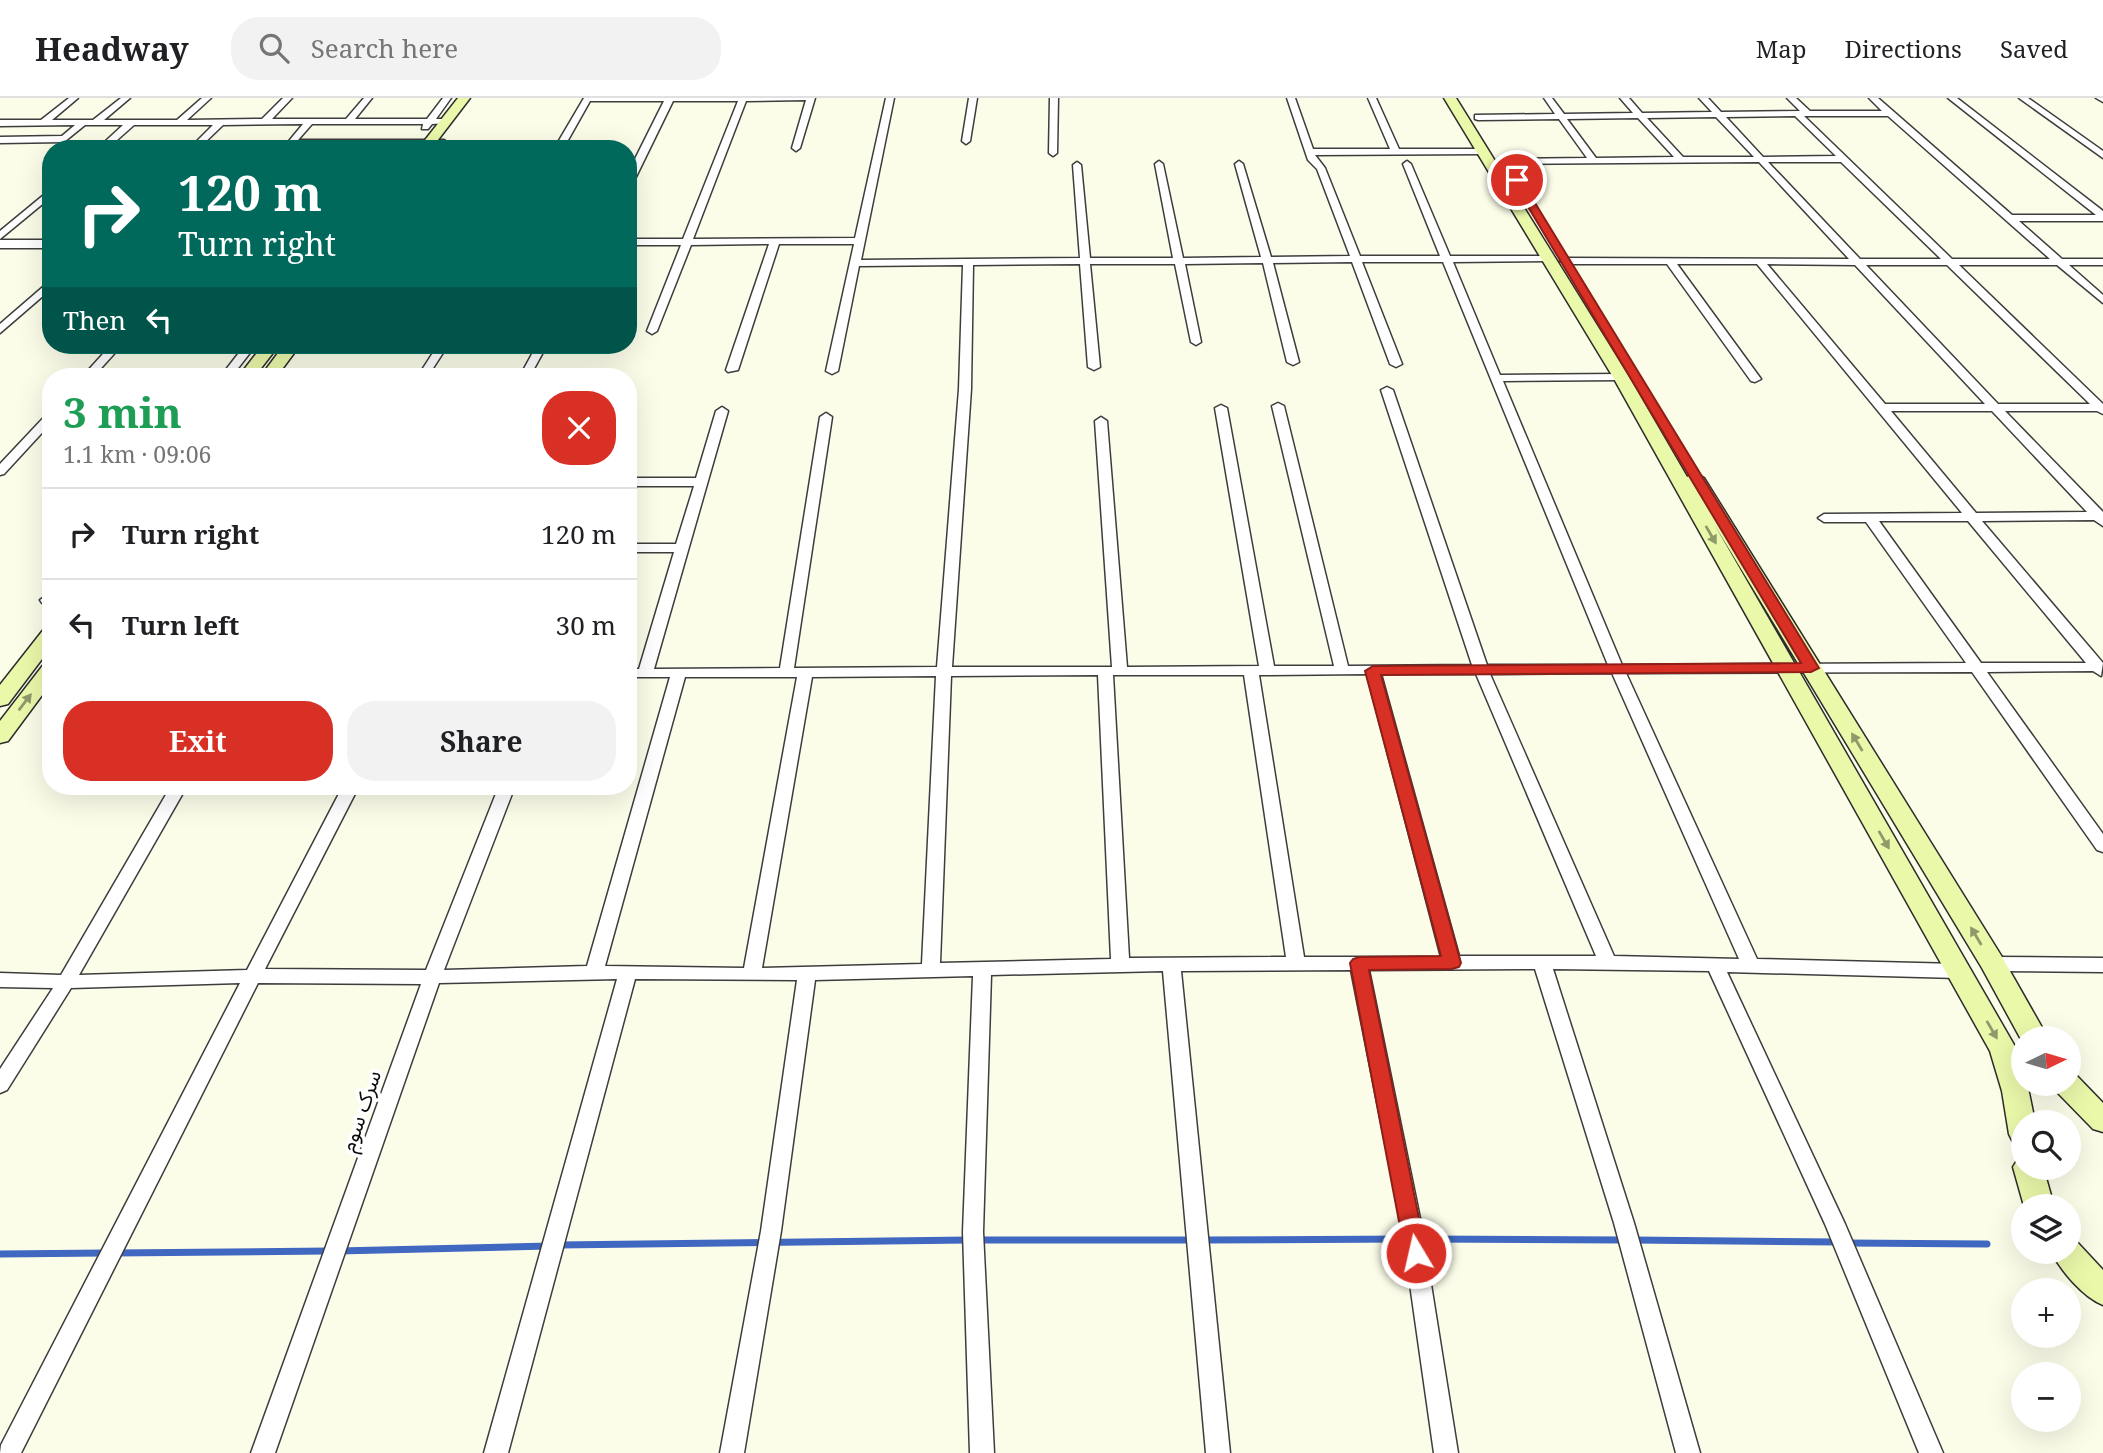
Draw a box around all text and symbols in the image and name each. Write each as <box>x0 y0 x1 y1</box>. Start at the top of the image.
search box <box>231 17 721 80</box>
text: Headway <box>35 26 189 71</box>
icon: search <box>255 29 293 67</box>
text: Search here <box>311 30 458 66</box>
text: Map <box>1756 32 1807 65</box>
text: Directions <box>1845 32 1962 65</box>
text: Saved <box>2000 32 2068 65</box>
pin <box>1487 150 1547 210</box>
text: 120 m <box>178 159 322 225</box>
icon: arrive <box>1498 161 1536 199</box>
icon: right <box>63 168 154 259</box>
text: Turn right <box>178 222 336 265</box>
icon: left <box>140 301 178 339</box>
text: Then <box>63 302 126 338</box>
text: 3 min <box>63 383 182 440</box>
button: close <box>542 391 616 465</box>
text: 1.1 km · 09:06 <box>63 438 211 470</box>
icon: right <box>63 515 101 553</box>
text: Turn right <box>122 516 259 552</box>
text: 120 m <box>541 516 616 552</box>
one-way arrow <box>1705 526 1717 545</box>
icon: left <box>63 606 101 644</box>
text: Turn left <box>122 607 239 643</box>
text: 30 m <box>556 607 616 643</box>
one-way arrow <box>18 694 33 712</box>
button: Exit <box>63 701 333 781</box>
button: Share <box>347 701 616 781</box>
one-way arrow <box>1851 733 1864 752</box>
one-way arrow <box>1878 830 1890 849</box>
one-way arrow <box>1970 927 1982 946</box>
one-way arrow <box>1986 1021 1998 1040</box>
north arrow <box>2011 1026 2081 1096</box>
map controls <box>2011 1026 2081 1432</box>
street label: سرک سوم <box>333 1066 390 1156</box>
button: search <box>2011 1110 2081 1180</box>
button: layers <box>2011 1194 2081 1264</box>
position arrow <box>1379 1216 1453 1290</box>
button: + <box>2011 1278 2081 1348</box>
button: − <box>2011 1362 2081 1432</box>

